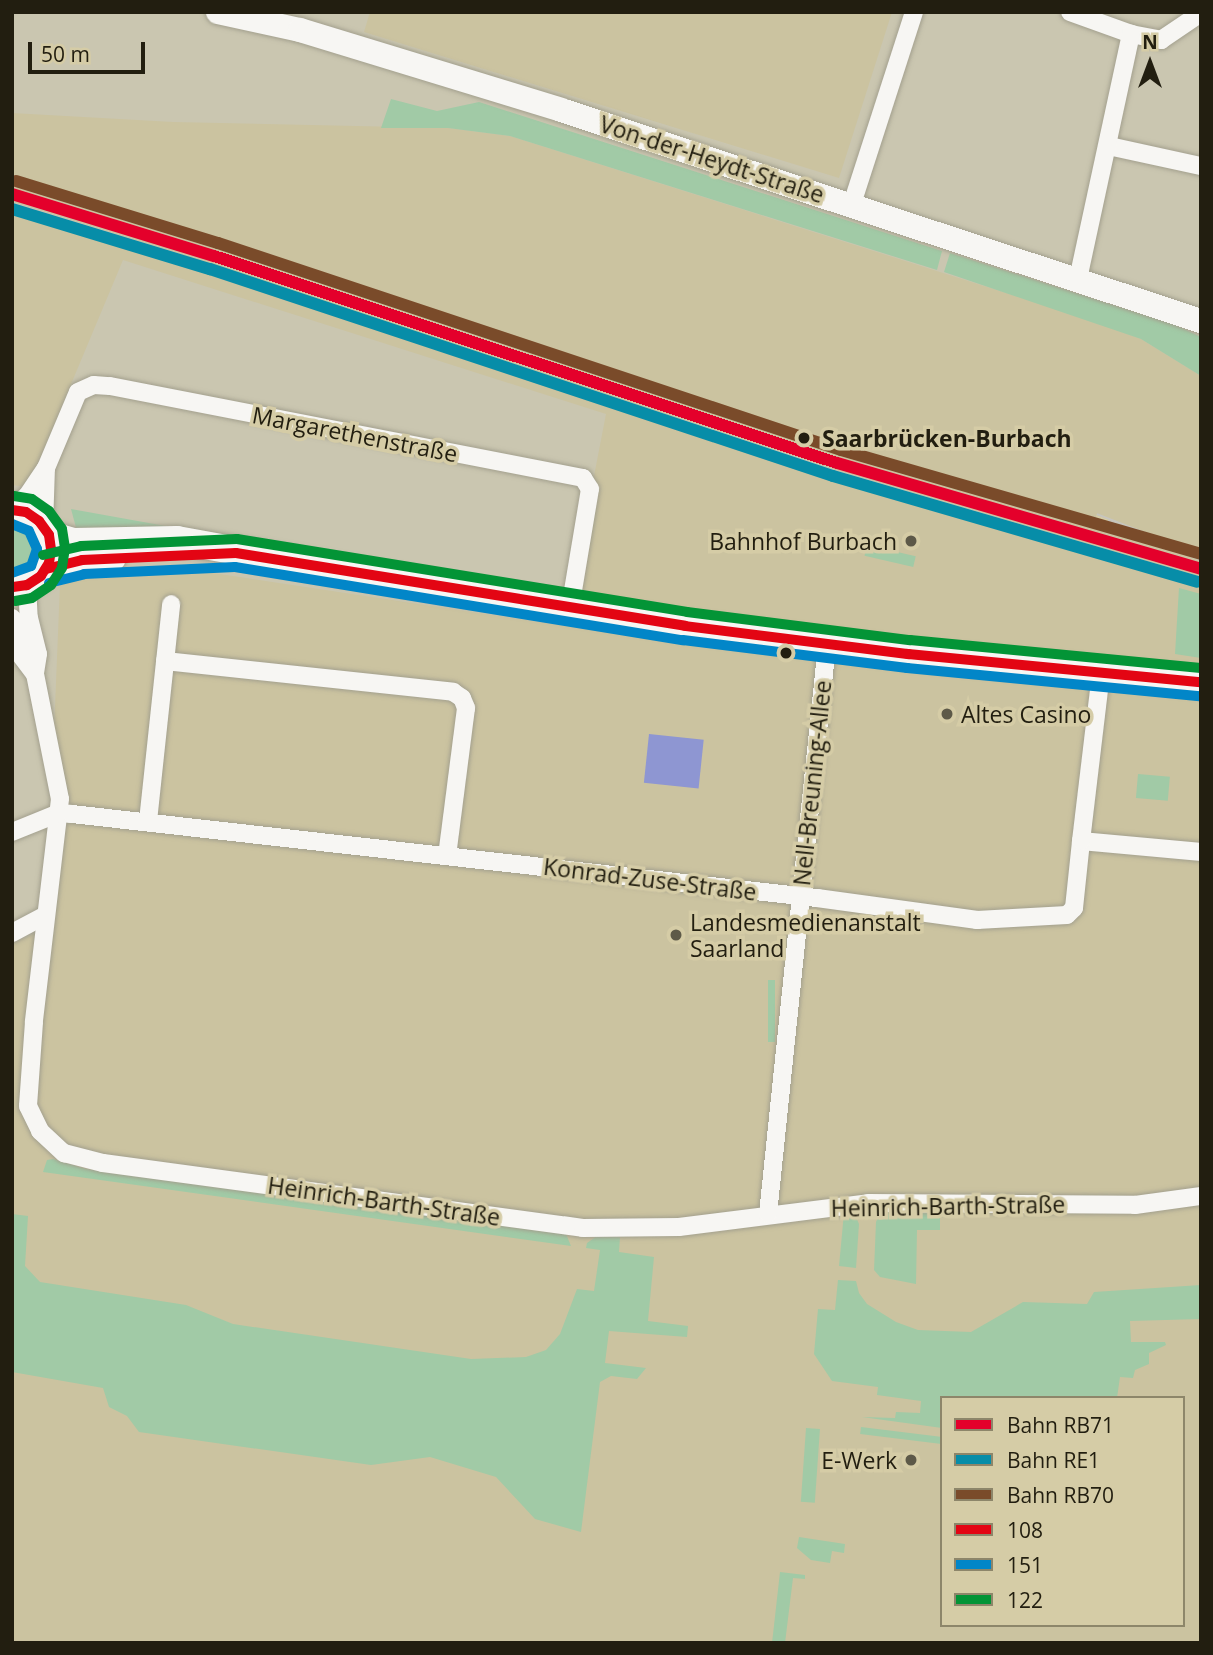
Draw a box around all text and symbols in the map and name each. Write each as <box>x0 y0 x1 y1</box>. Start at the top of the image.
scale bar <box>32 28 149 72</box>
north arrow <box>1115 28 1185 98</box>
text: N <box>1142 29 1158 55</box>
text: 50 m <box>41 40 90 68</box>
street label: Von-der-Heydt-Straße <box>596 110 828 208</box>
street label: Margarethenstraße <box>250 401 460 467</box>
place label: Saarbrücken-Burbach <box>822 424 1072 452</box>
marker: Saarbrücken-Burbach <box>792 426 816 450</box>
place label: Bahnhof Burbach <box>709 527 897 555</box>
marker: Bahnhof Burbach <box>903 533 919 549</box>
unlabelled marker <box>779 646 793 660</box>
street label: Nell-Breuning-Allee <box>787 679 837 887</box>
place label: Altes Casino <box>961 700 1091 728</box>
marker: Altes Casino <box>939 706 955 722</box>
street label: Konrad-Zuse-Straße <box>542 852 758 906</box>
place label: Landesmedienanstalt Saarland <box>690 908 921 962</box>
marker: Landesmedienanstalt Saarland <box>668 927 684 943</box>
street label: Heinrich-Barth-Straße <box>266 1171 502 1231</box>
street label: Heinrich-Barth-Straße <box>831 1190 1065 1222</box>
legend <box>940 1396 1185 1627</box>
text: Bahn RB71 <box>1007 1411 1114 1439</box>
place label: E-Werk <box>821 1446 897 1474</box>
text: Bahn RE1 <box>1007 1446 1100 1474</box>
marker: E-Werk <box>903 1452 919 1468</box>
text: Bahn RB70 <box>1007 1481 1114 1509</box>
text: 108 <box>1007 1516 1043 1544</box>
text: 151 <box>1007 1551 1043 1579</box>
text: 122 <box>1007 1586 1043 1614</box>

